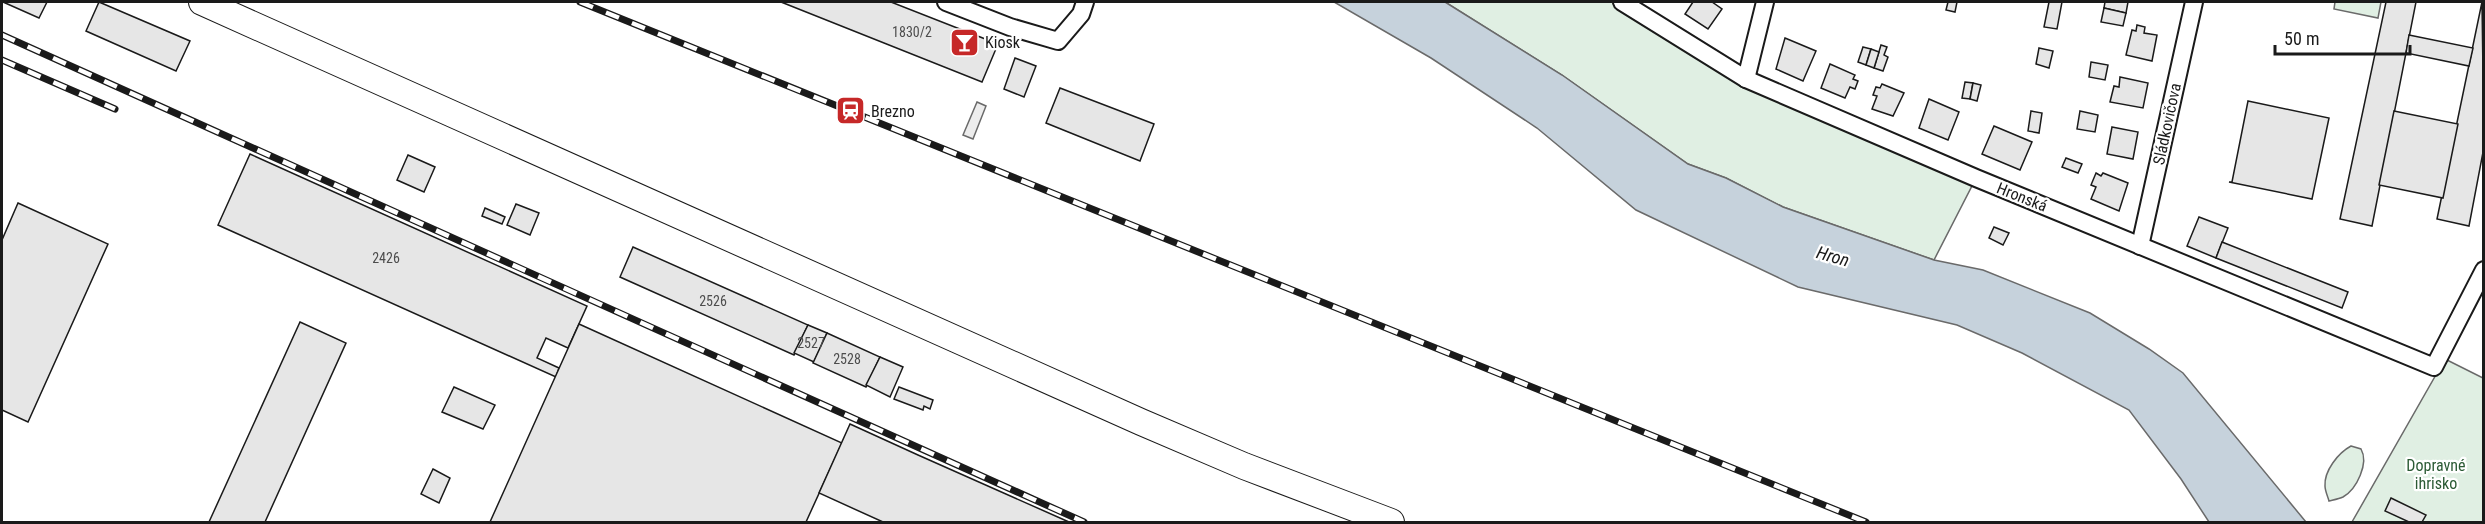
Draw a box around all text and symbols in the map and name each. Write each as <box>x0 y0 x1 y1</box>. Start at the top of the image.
scale bar <box>2275 18 2410 56</box>
house number: 1830/2 <box>892 24 932 40</box>
bar icon: Kiosk <box>948 26 980 58</box>
text: 50 m <box>2284 28 2319 49</box>
place label: Kiosk <box>985 33 1021 52</box>
street label: Sládkovičova <box>2149 81 2185 167</box>
station icon: Brezno <box>834 95 866 127</box>
place label: Brezno <box>871 102 915 121</box>
street label: Hronská <box>1994 178 2050 216</box>
water label: Hron <box>1814 241 1852 271</box>
house number: 2426 <box>372 250 400 266</box>
house number: 2526 <box>699 293 727 309</box>
house number: 2527 <box>797 335 825 351</box>
house number: 2528 <box>833 351 861 367</box>
park label: Dopravné ihrisko <box>2406 456 2466 493</box>

